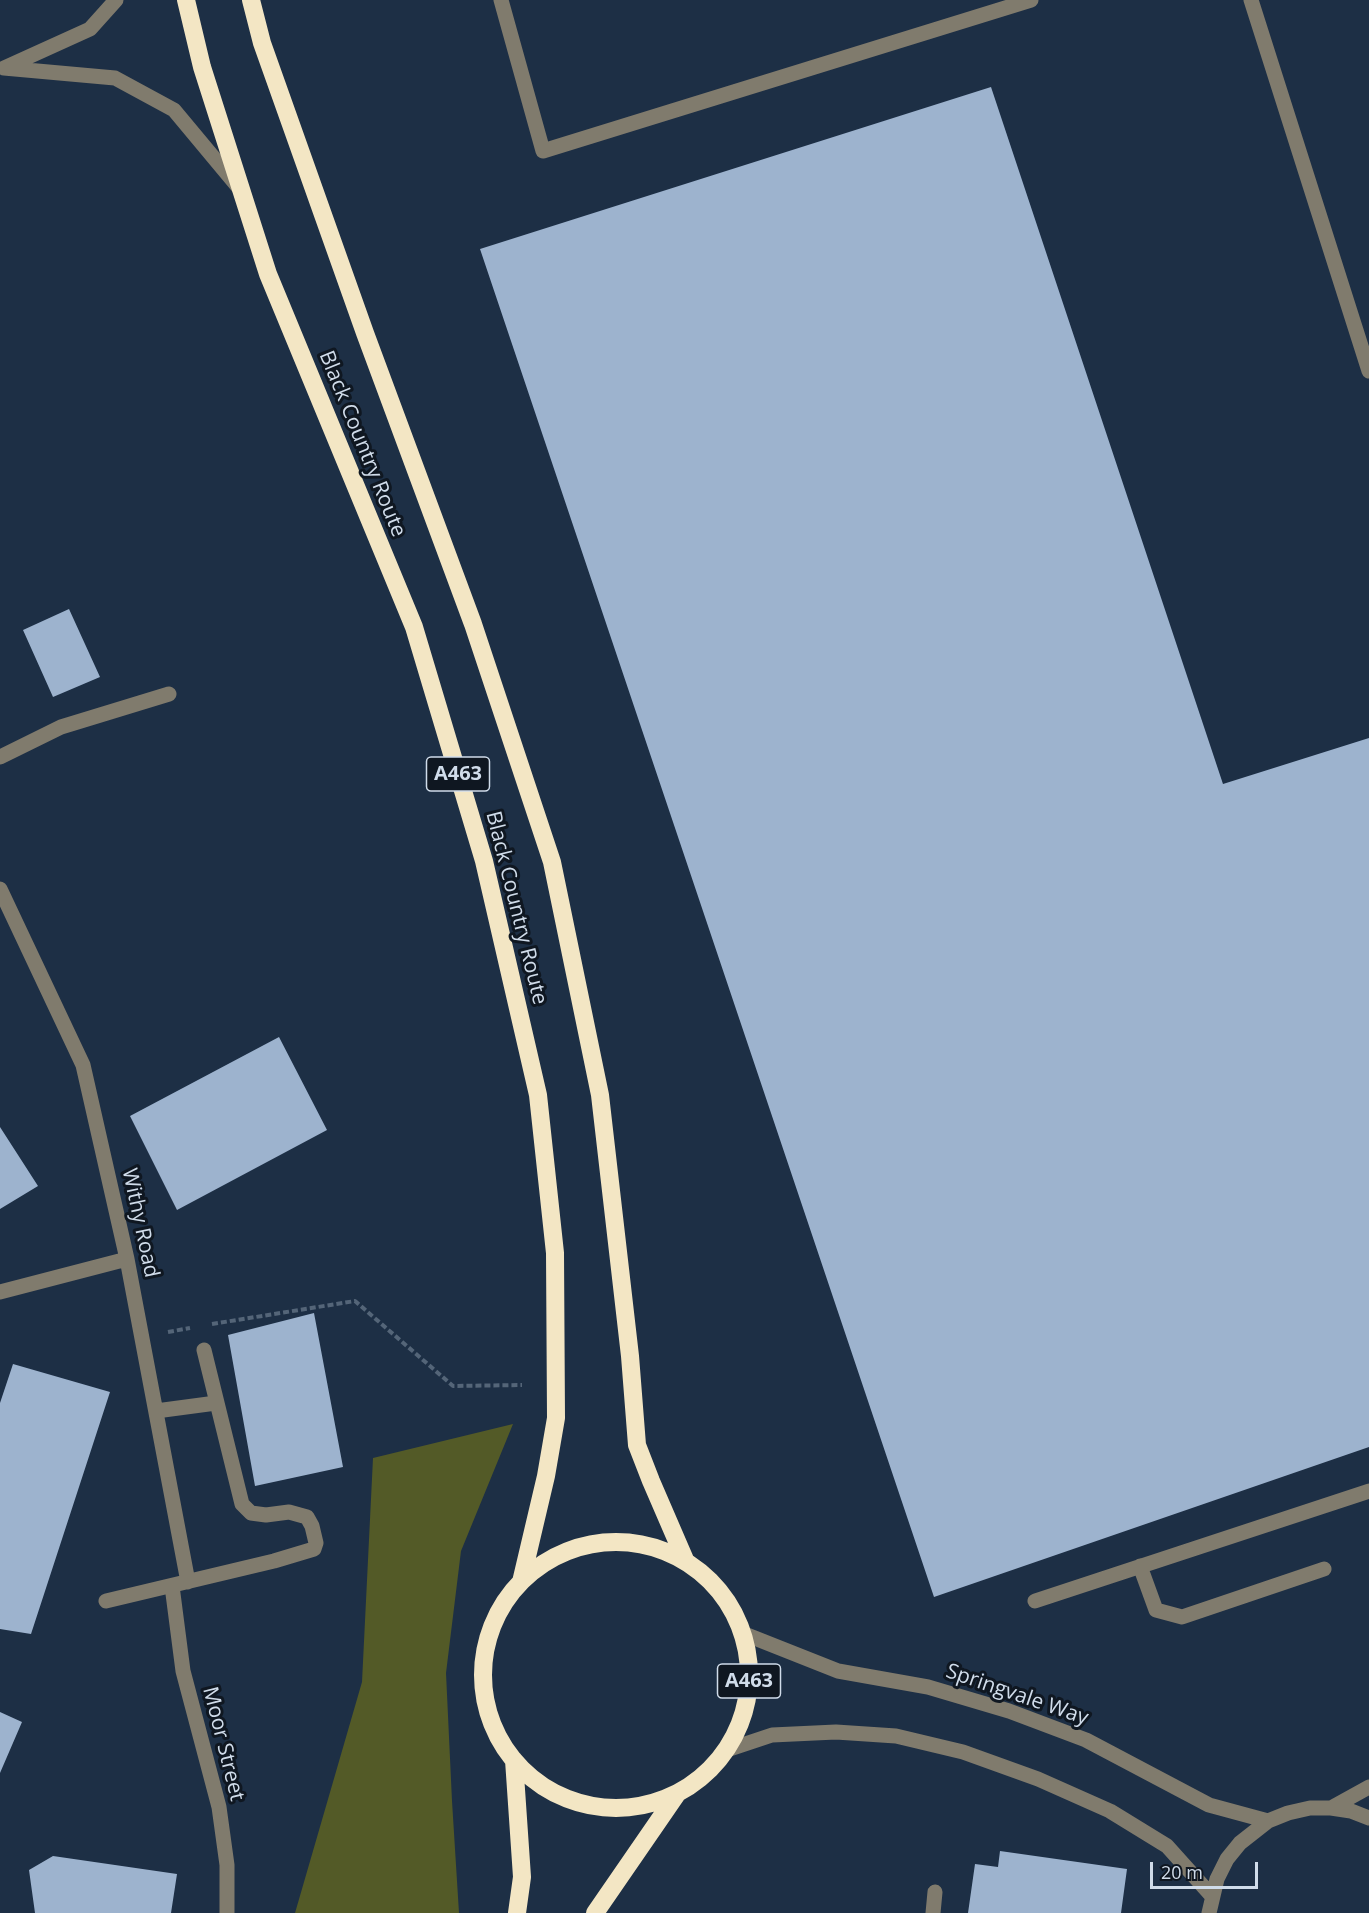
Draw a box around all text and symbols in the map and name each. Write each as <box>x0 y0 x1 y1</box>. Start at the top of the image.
street label: Black Country Route <box>313 347 411 541</box>
road number: A463 <box>426 757 490 791</box>
street label: Black Country Route <box>480 809 552 1007</box>
street label: Withy Road <box>116 1166 164 1280</box>
street label: Springvale Way <box>943 1659 1091 1731</box>
road number: A463 <box>718 1664 780 1698</box>
street label: Moor Street <box>197 1684 249 1804</box>
scale bar <box>1153 1850 1261 1888</box>
text: 20 m <box>1161 1860 1203 1884</box>

